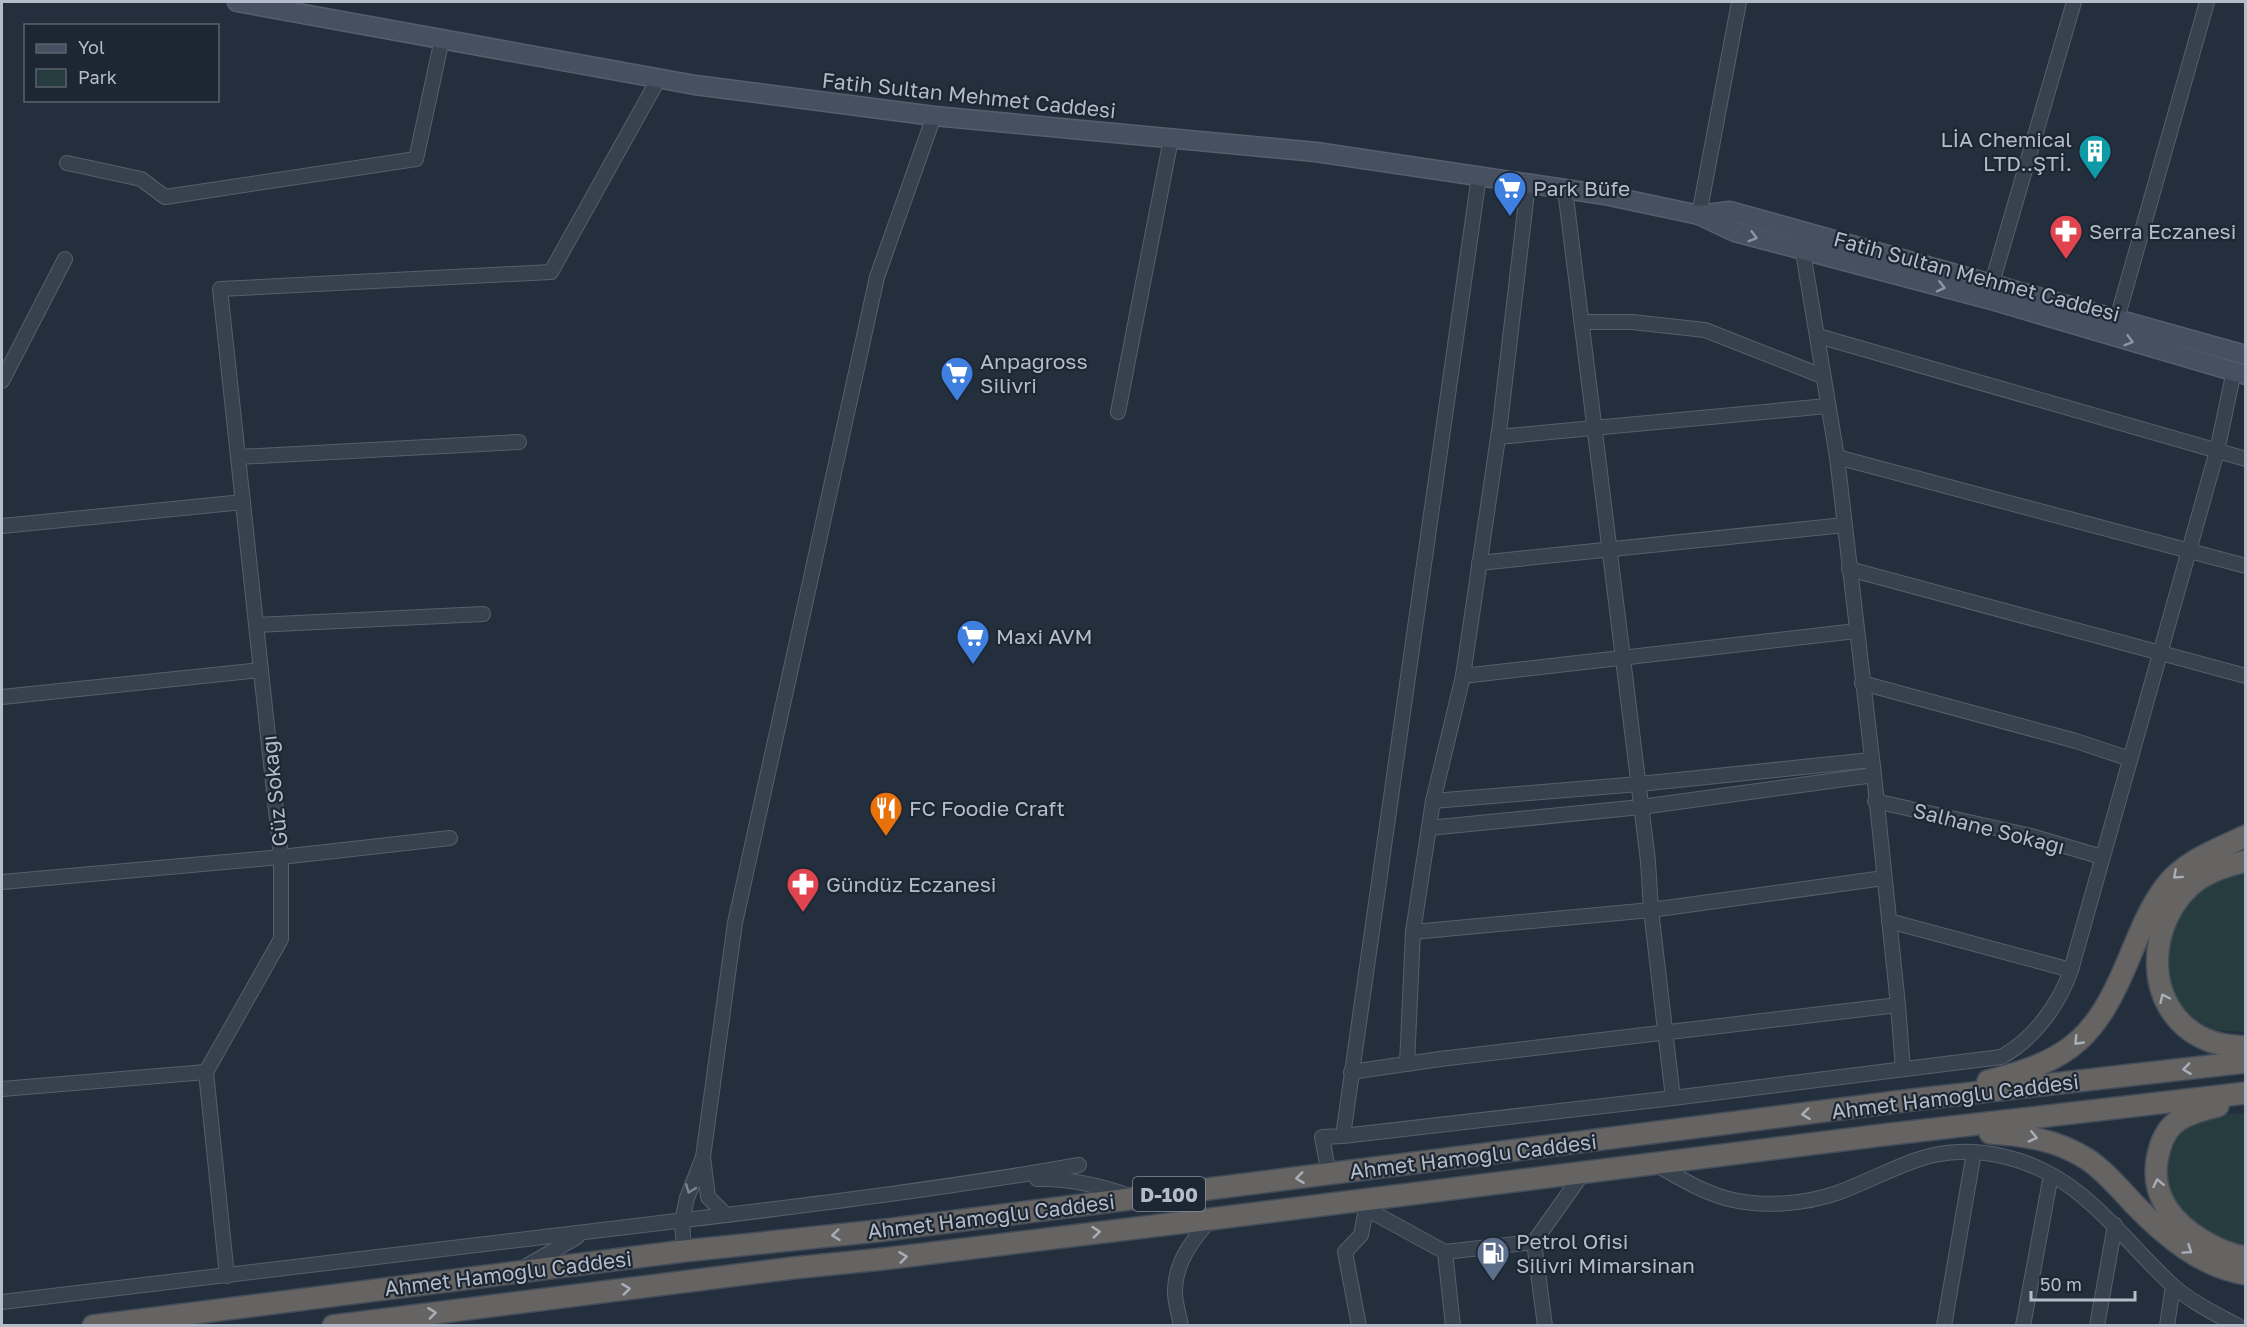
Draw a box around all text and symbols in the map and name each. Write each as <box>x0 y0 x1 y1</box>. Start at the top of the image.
legend <box>24 24 219 102</box>
text: Yol <box>78 36 105 58</box>
text: Park <box>78 66 117 88</box>
street label: Fatih Sultan Mehmet Caddesi <box>821 67 1117 123</box>
place label: LİA Chemical LTD..ŞTİ. <box>1940 126 2072 176</box>
building icon: LİA Chemical LTD..ŞTİ. <box>2077 133 2113 180</box>
supermarket icon: Park Büfe <box>1492 170 1528 217</box>
place label: Park Büfe <box>1533 175 1630 201</box>
pharmacy icon: Serra Eczanesi <box>2048 213 2084 260</box>
place label: Serra Eczanesi <box>2089 218 2236 244</box>
street label: Fatih Sultan Mehmet Caddesi <box>1831 225 2123 327</box>
one-way arrow <box>1747 230 1758 242</box>
one-way arrow <box>1936 280 1946 292</box>
one-way arrow <box>2123 334 2134 346</box>
place label: Anpagross Silivri <box>980 348 1088 398</box>
supermarket icon: Anpagross Silivri <box>939 355 975 402</box>
supermarket icon: Maxi AVM <box>955 618 991 665</box>
place label: Maxi AVM <box>996 623 1093 649</box>
street label: Güz Sokağı <box>255 734 293 848</box>
restaurant icon: FC Foodie Craft <box>868 790 904 837</box>
place label: FC Foodie Craft <box>909 795 1065 821</box>
street label: Salhane Sokağı <box>1911 797 2067 859</box>
pharmacy icon: Gündüz Eczanesi <box>785 866 821 913</box>
one-way arrow <box>2173 868 2184 879</box>
place label: Gündüz Eczanesi <box>826 871 996 897</box>
one-way arrow <box>2159 994 2171 1005</box>
one-way arrow <box>2074 1034 2085 1044</box>
one-way arrow <box>2183 1062 2192 1075</box>
street label: Ahmet Hamoğlu Caddesi <box>1830 1068 2080 1124</box>
one-way arrow <box>1801 1107 1811 1119</box>
street label: Ahmet Hamoğlu Caddesi <box>1348 1128 1598 1184</box>
one-way arrow <box>2028 1130 2038 1143</box>
one-way arrow <box>1295 1171 1305 1183</box>
road number: D-100 <box>1133 1177 1205 1211</box>
one-way arrow <box>2152 1178 2165 1188</box>
one-way arrow <box>685 1183 698 1194</box>
street label: Ahmet Hamoğlu Caddesi <box>866 1188 1116 1244</box>
one-way arrow <box>1092 1226 1101 1239</box>
one-way arrow <box>831 1228 840 1241</box>
place label: Petrol Ofisi Silivri Mimarsinan <box>1516 1228 1695 1278</box>
fuel station icon: Petrol Ofisi Silivri Mimarsinan <box>1475 1235 1511 1282</box>
one-way arrow <box>2181 1243 2192 1254</box>
street label: Ahmet Hamoğlu Caddesi <box>383 1245 633 1301</box>
one-way arrow <box>898 1251 907 1263</box>
scale bar <box>2031 1264 2134 1302</box>
text: 50 m <box>2040 1273 2082 1295</box>
one-way arrow <box>621 1283 630 1295</box>
one-way arrow <box>428 1307 437 1320</box>

